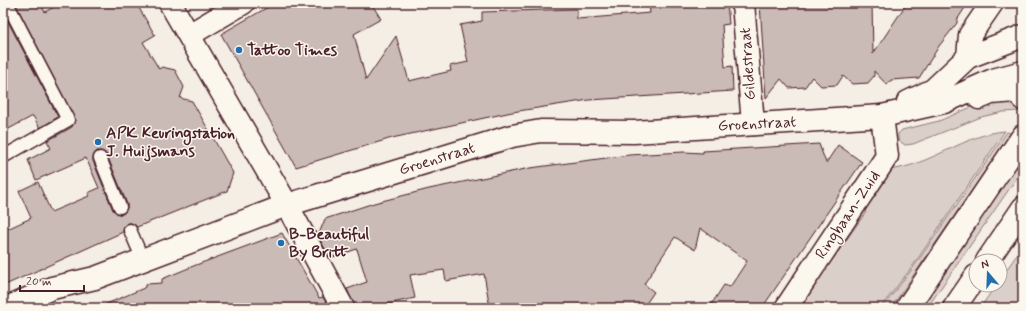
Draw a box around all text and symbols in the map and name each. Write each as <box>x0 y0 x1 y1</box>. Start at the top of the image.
street label: Gildestraat <box>735 27 761 101</box>
place label: Tattoo Times <box>247 40 338 61</box>
marker: Tattoo Times <box>234 45 244 55</box>
street label: Groenstraat <box>717 111 797 137</box>
place label: APK Keuringstation J. Huijsmans <box>106 123 235 162</box>
marker: APK Keuringstation J. Huijsmans <box>93 137 103 147</box>
street label: Groenstraat <box>396 137 478 181</box>
street label: Ringbaan-Zuid <box>811 167 886 264</box>
place label: B-Beautiful By Britt <box>289 224 369 263</box>
marker: B-Beautiful By Britt <box>276 238 286 248</box>
north arrow <box>968 253 1008 293</box>
text: N <box>979 257 991 272</box>
scale bar <box>20 267 84 293</box>
text: 20 m <box>26 274 52 290</box>

